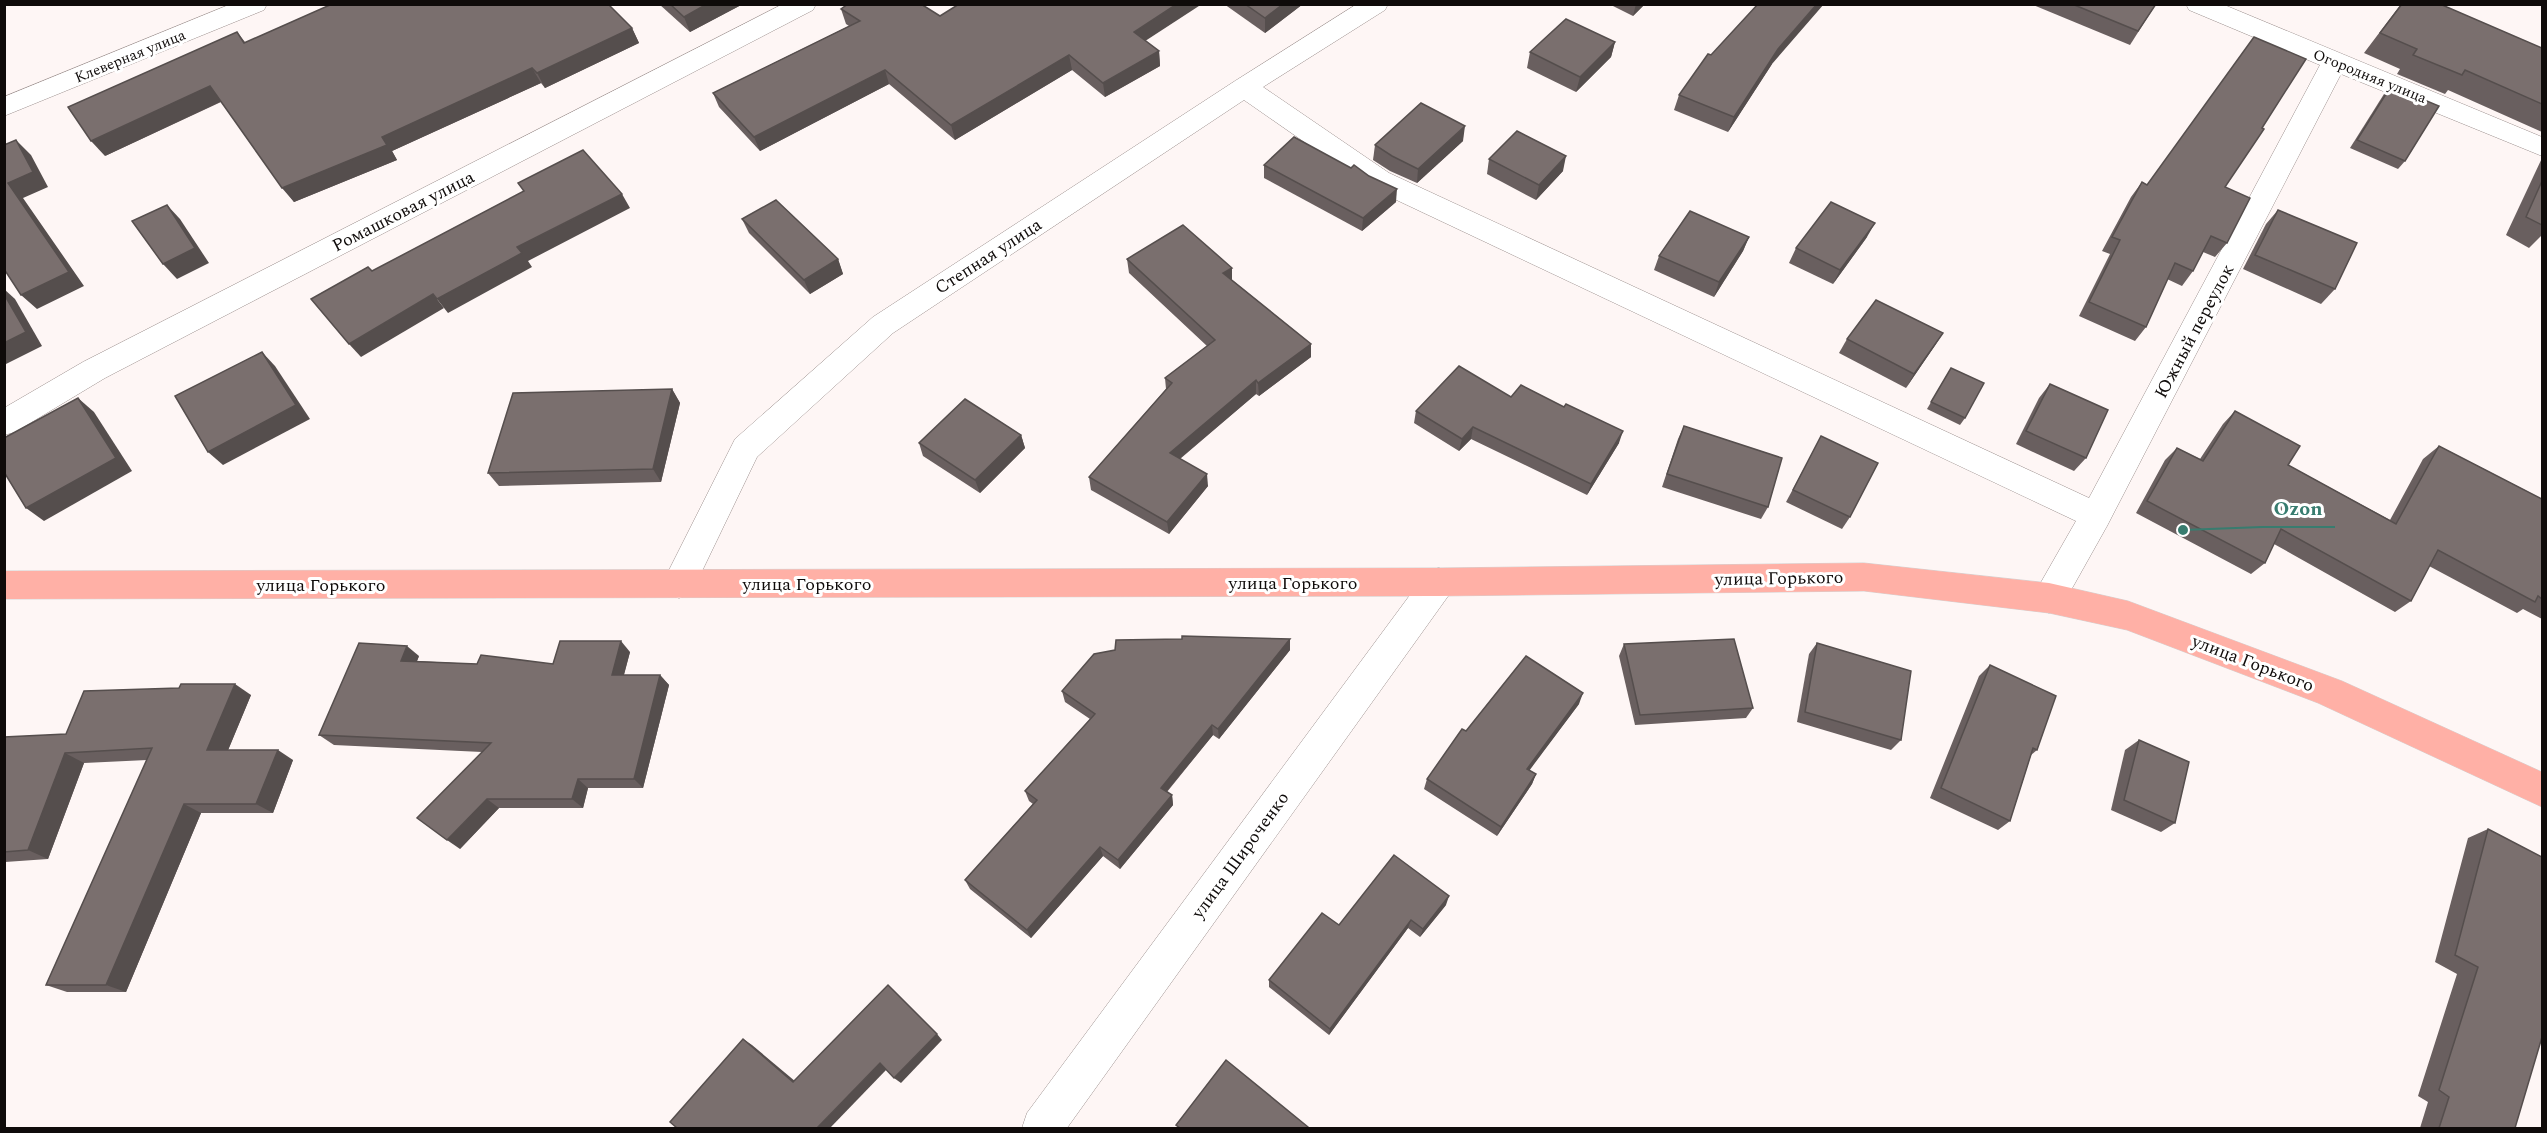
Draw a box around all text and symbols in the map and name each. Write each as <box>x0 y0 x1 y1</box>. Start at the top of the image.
street label: Клеверная улица <box>71 23 190 89</box>
street label: Огородняя улица <box>2309 43 2431 110</box>
street label: Ромашковая улица <box>327 164 479 259</box>
street label: Степная улица <box>929 211 1047 301</box>
street label: Южный переулок <box>2148 259 2241 403</box>
callout: Ozon <box>2262 489 2335 527</box>
text: Ozon <box>2273 494 2323 524</box>
street label: улица Горького <box>1713 564 1844 593</box>
street label: улица Горького <box>1228 570 1357 597</box>
street label: улица Горького <box>742 571 871 598</box>
street label: улица Горького <box>256 572 385 599</box>
street label: улица Горького <box>2187 627 2318 699</box>
street label: улица Широченко <box>1184 786 1296 925</box>

